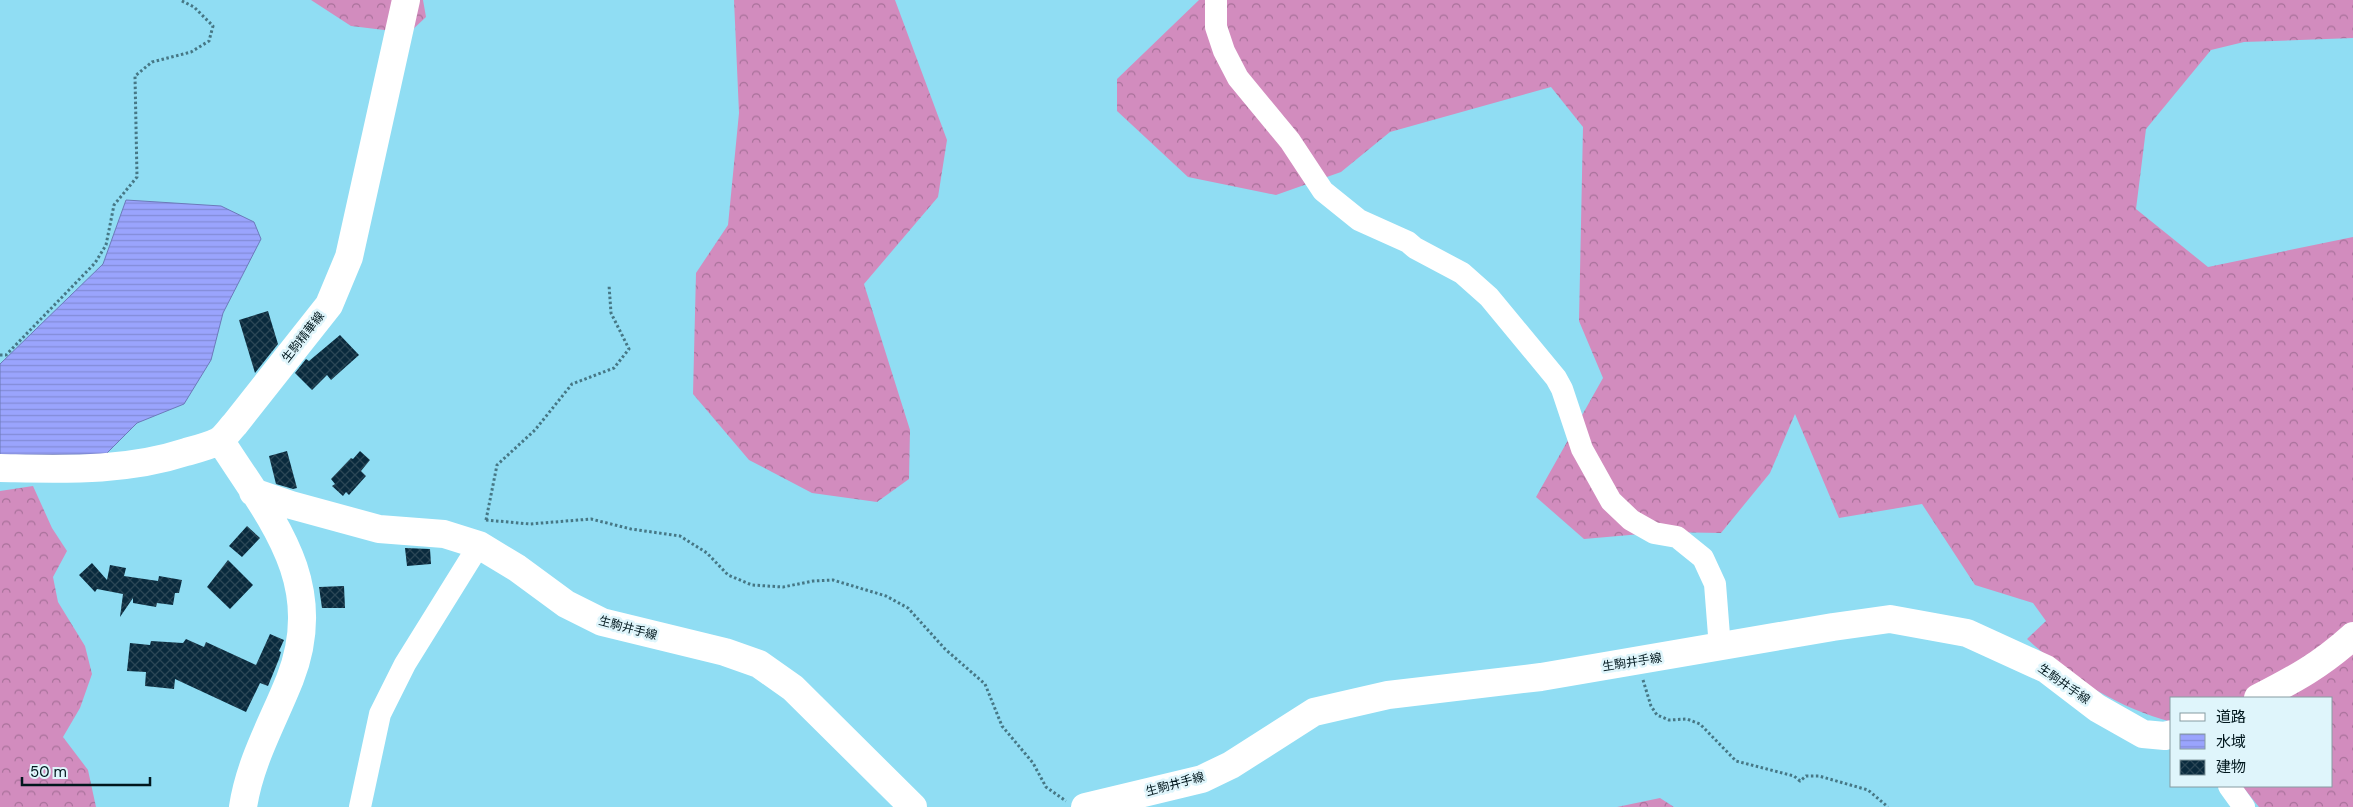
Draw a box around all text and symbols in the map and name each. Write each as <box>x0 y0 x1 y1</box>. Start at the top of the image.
street label: 生駒精華線 <box>278 308 328 366</box>
street label: 生駒井手線 <box>597 613 659 643</box>
street label: 生駒井手線 <box>1601 649 1663 675</box>
street label: 生駒井手線 <box>2035 660 2093 708</box>
legend <box>2170 697 2333 787</box>
text: 道路 <box>2216 707 2246 727</box>
text: 水域 <box>2216 732 2246 752</box>
scale bar <box>22 754 150 786</box>
text: 建物 <box>2216 757 2246 777</box>
text: 50 m <box>30 762 67 782</box>
street label: 生駒井手線 <box>1144 769 1206 799</box>

